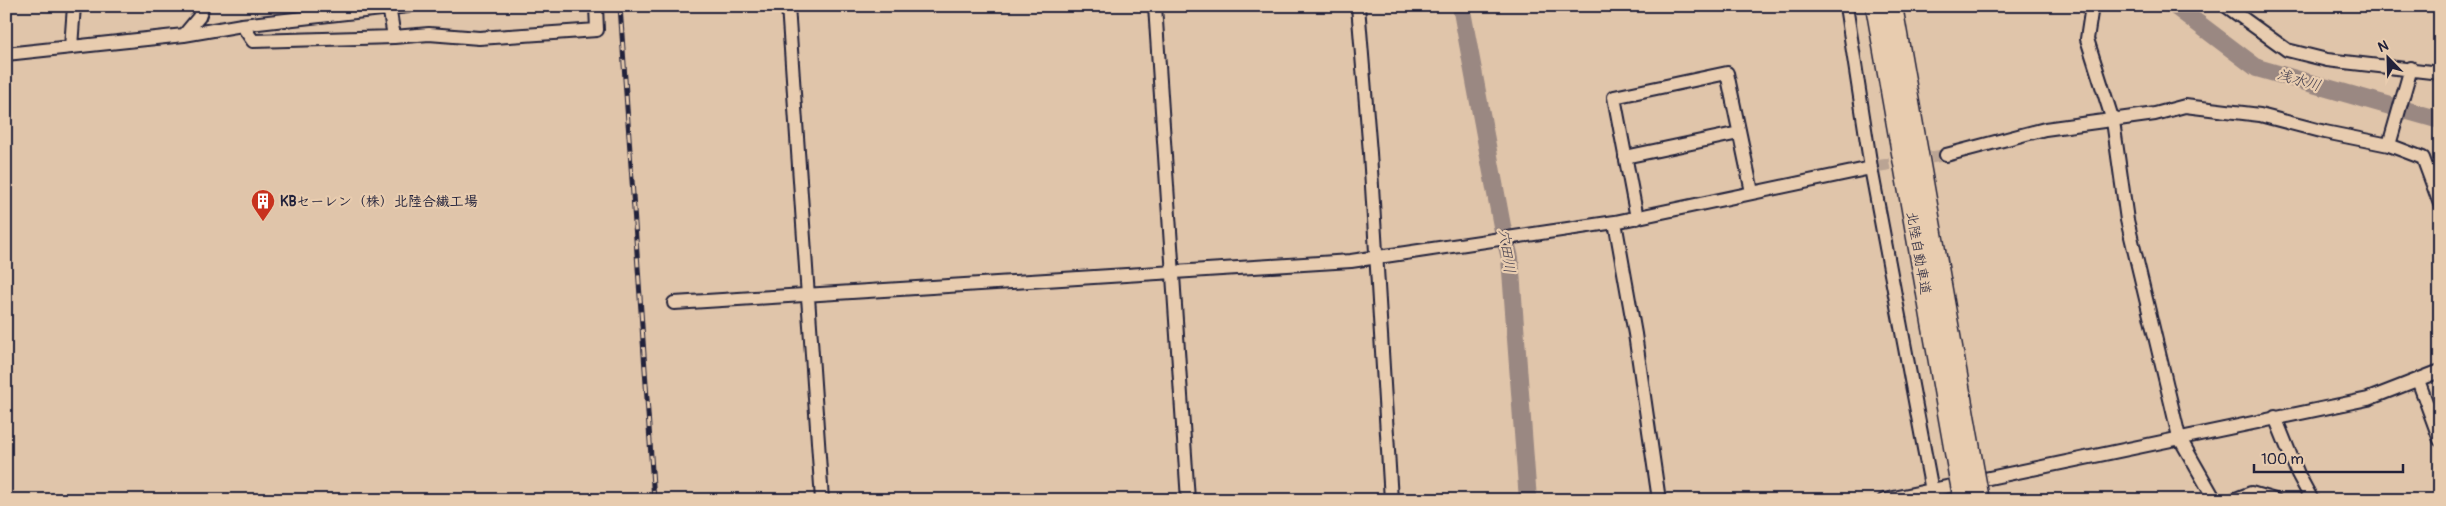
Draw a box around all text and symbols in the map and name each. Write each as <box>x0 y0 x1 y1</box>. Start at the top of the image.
north arrow <box>2364 32 2414 82</box>
text: N <box>2375 37 2391 56</box>
water label: 浅水川 <box>2275 65 2323 96</box>
building icon: KBセーレン（株）北陸合繊工場 <box>250 188 276 222</box>
place label: KBセーレン（株）北陸合繊工場 <box>280 193 478 210</box>
street label: 北陸自動車道 <box>1903 210 1934 296</box>
water label: 穴田川 <box>1494 227 1519 275</box>
scale bar <box>2254 441 2402 473</box>
text: 100 m <box>2261 450 2304 469</box>

